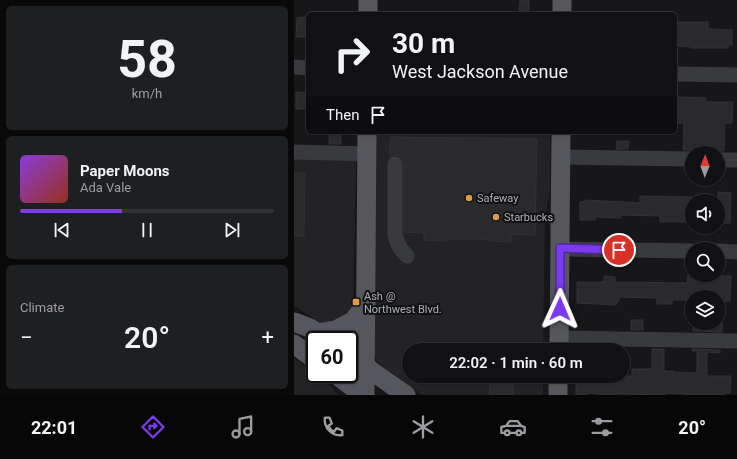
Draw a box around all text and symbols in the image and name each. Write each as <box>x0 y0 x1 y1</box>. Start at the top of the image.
text: 30 m <box>392 27 455 60</box>
icon: right <box>326 28 378 80</box>
text: 58 <box>117 29 177 90</box>
text: West Jackson Avenue <box>392 61 568 82</box>
text: km/h <box>132 86 162 101</box>
icon: arrive <box>367 104 389 126</box>
text: Then <box>326 106 359 124</box>
north arrow <box>685 146 725 186</box>
map controls <box>685 146 725 330</box>
text: Paper Moons <box>80 162 170 180</box>
text: Ada Vale <box>80 180 131 195</box>
place label: Safeway <box>477 192 519 205</box>
marker: Safeway <box>464 193 474 203</box>
button: sound <box>685 194 725 234</box>
place label: Starbucks <box>504 211 553 224</box>
marker: Starbucks <box>491 212 501 222</box>
icon: previous <box>51 219 73 241</box>
icon: pause <box>136 219 158 241</box>
icon: next <box>221 219 243 241</box>
pin <box>602 233 636 267</box>
icon: arrive <box>608 239 630 261</box>
button: search <box>685 242 725 282</box>
position arrow <box>539 288 581 330</box>
place label: Ash @ Northwest Blvd. <box>364 290 442 316</box>
button: layers <box>685 290 725 330</box>
marker: Ash @ Northwest Blvd. <box>351 297 361 307</box>
text: Climate <box>20 300 64 315</box>
text: 20° <box>124 320 170 355</box>
text: − <box>20 325 33 350</box>
text: + <box>262 325 274 350</box>
speed limit sign: 60 <box>306 331 358 383</box>
text: 22:02 · 1 min · 60 m <box>449 354 583 372</box>
icon: directions <box>139 413 167 441</box>
icon: music <box>229 413 257 441</box>
icon: phone <box>319 413 347 441</box>
icon: climate <box>409 413 437 441</box>
icon: car <box>499 413 527 441</box>
icon: filters <box>588 413 616 441</box>
text: 22:01 <box>31 417 77 438</box>
text: 20° <box>678 417 706 438</box>

